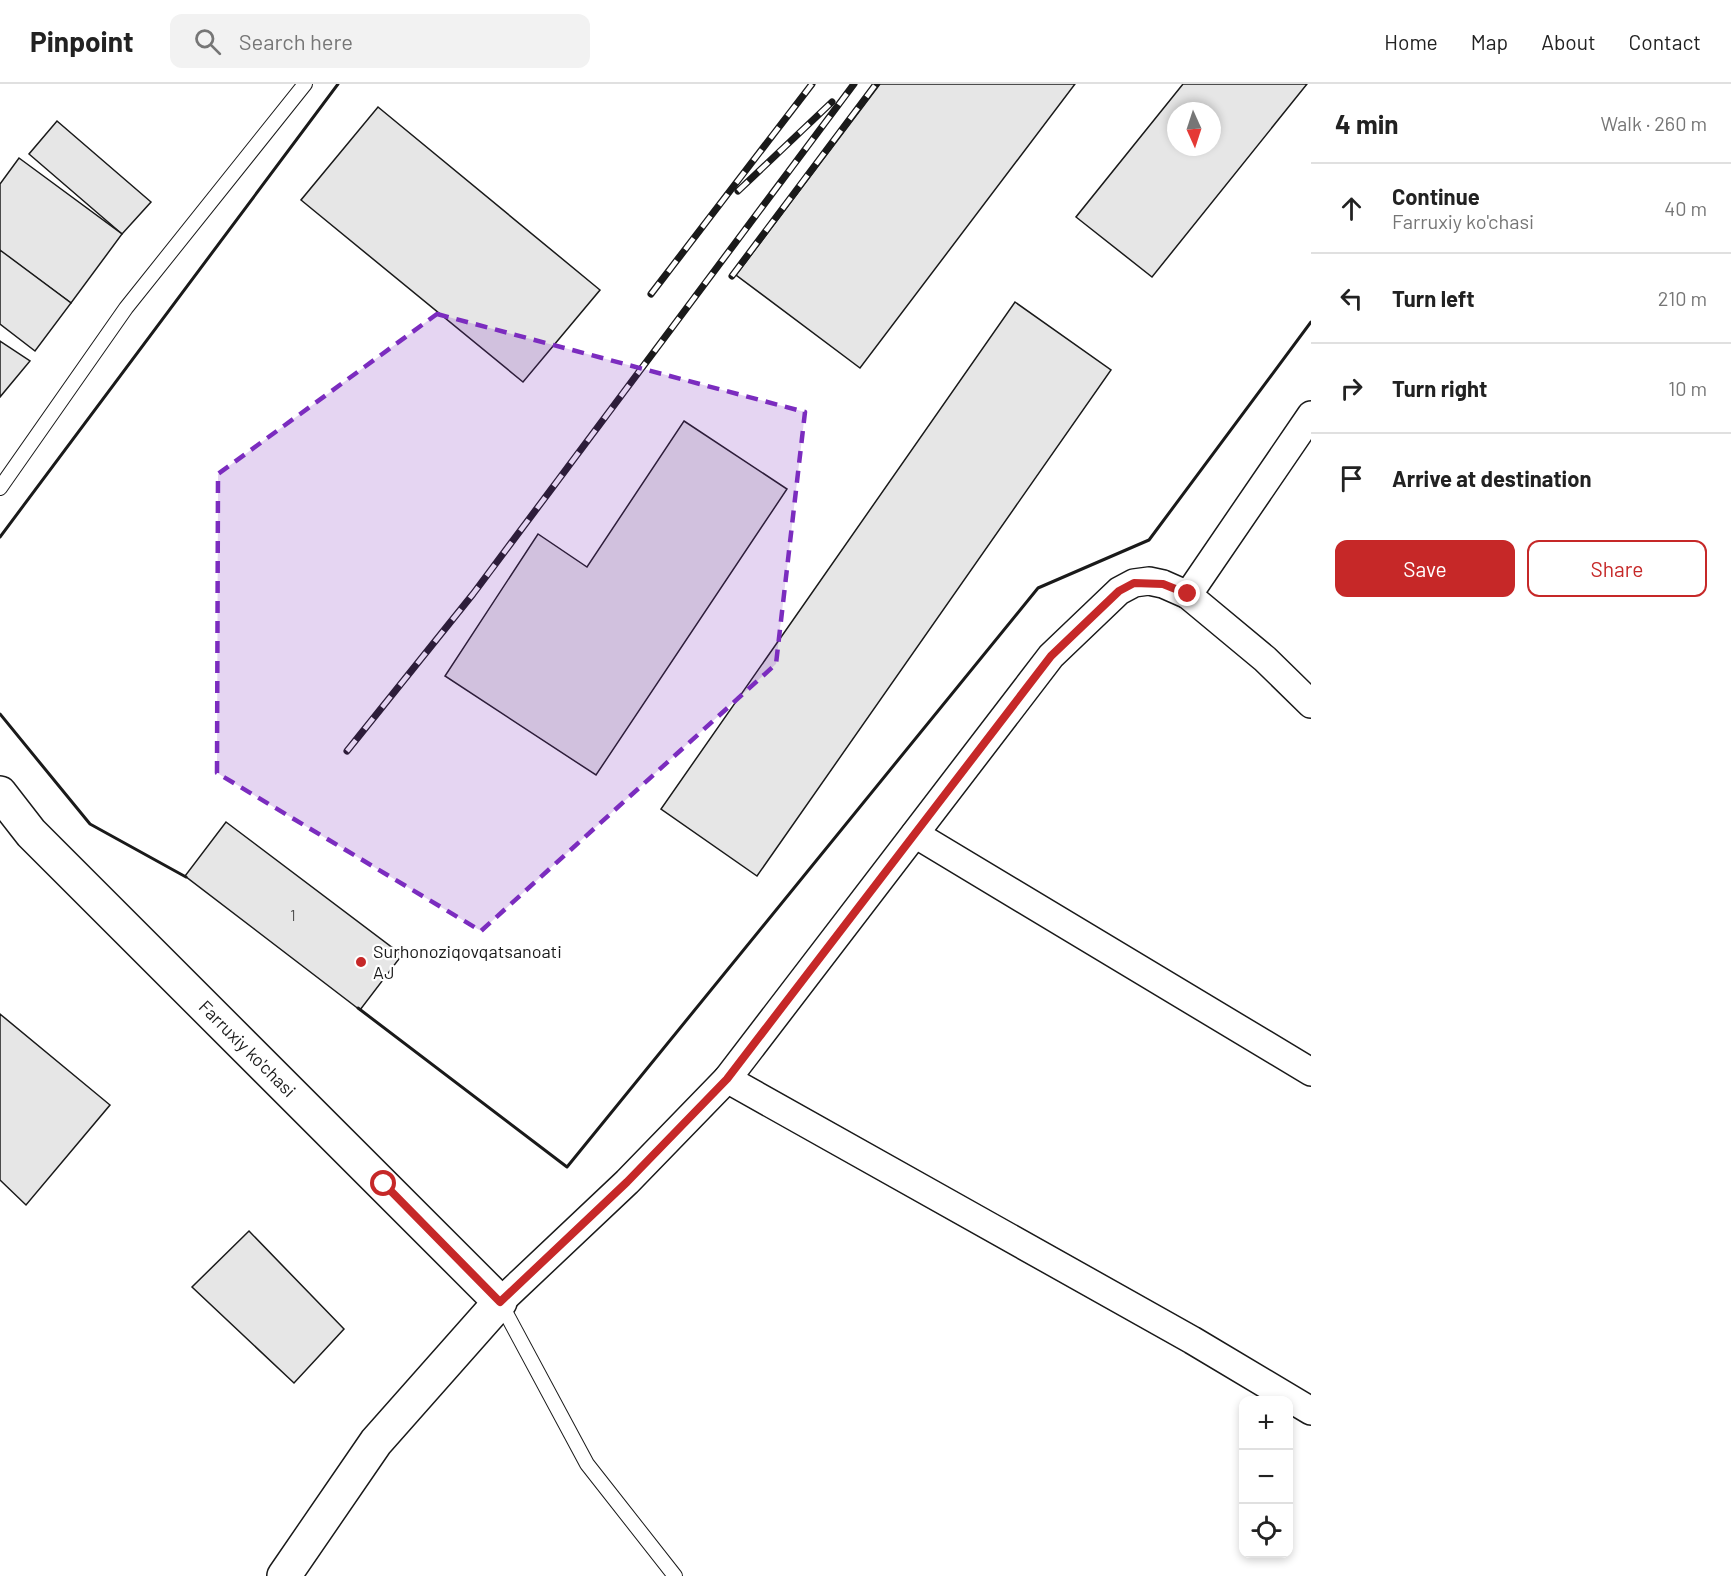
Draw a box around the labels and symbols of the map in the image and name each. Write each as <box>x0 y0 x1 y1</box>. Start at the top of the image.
north arrow <box>1167 102 1221 156</box>
route end <box>1174 580 1200 606</box>
house number: 1 <box>290 906 296 924</box>
place label: Surhonoziqovqatsanoati AJ <box>373 940 562 983</box>
marker: Surhonoziqovqatsanoati AJ <box>354 955 368 969</box>
street label: Farruxiy ko'chasi <box>195 995 301 1101</box>
route start <box>370 1170 396 1196</box>

